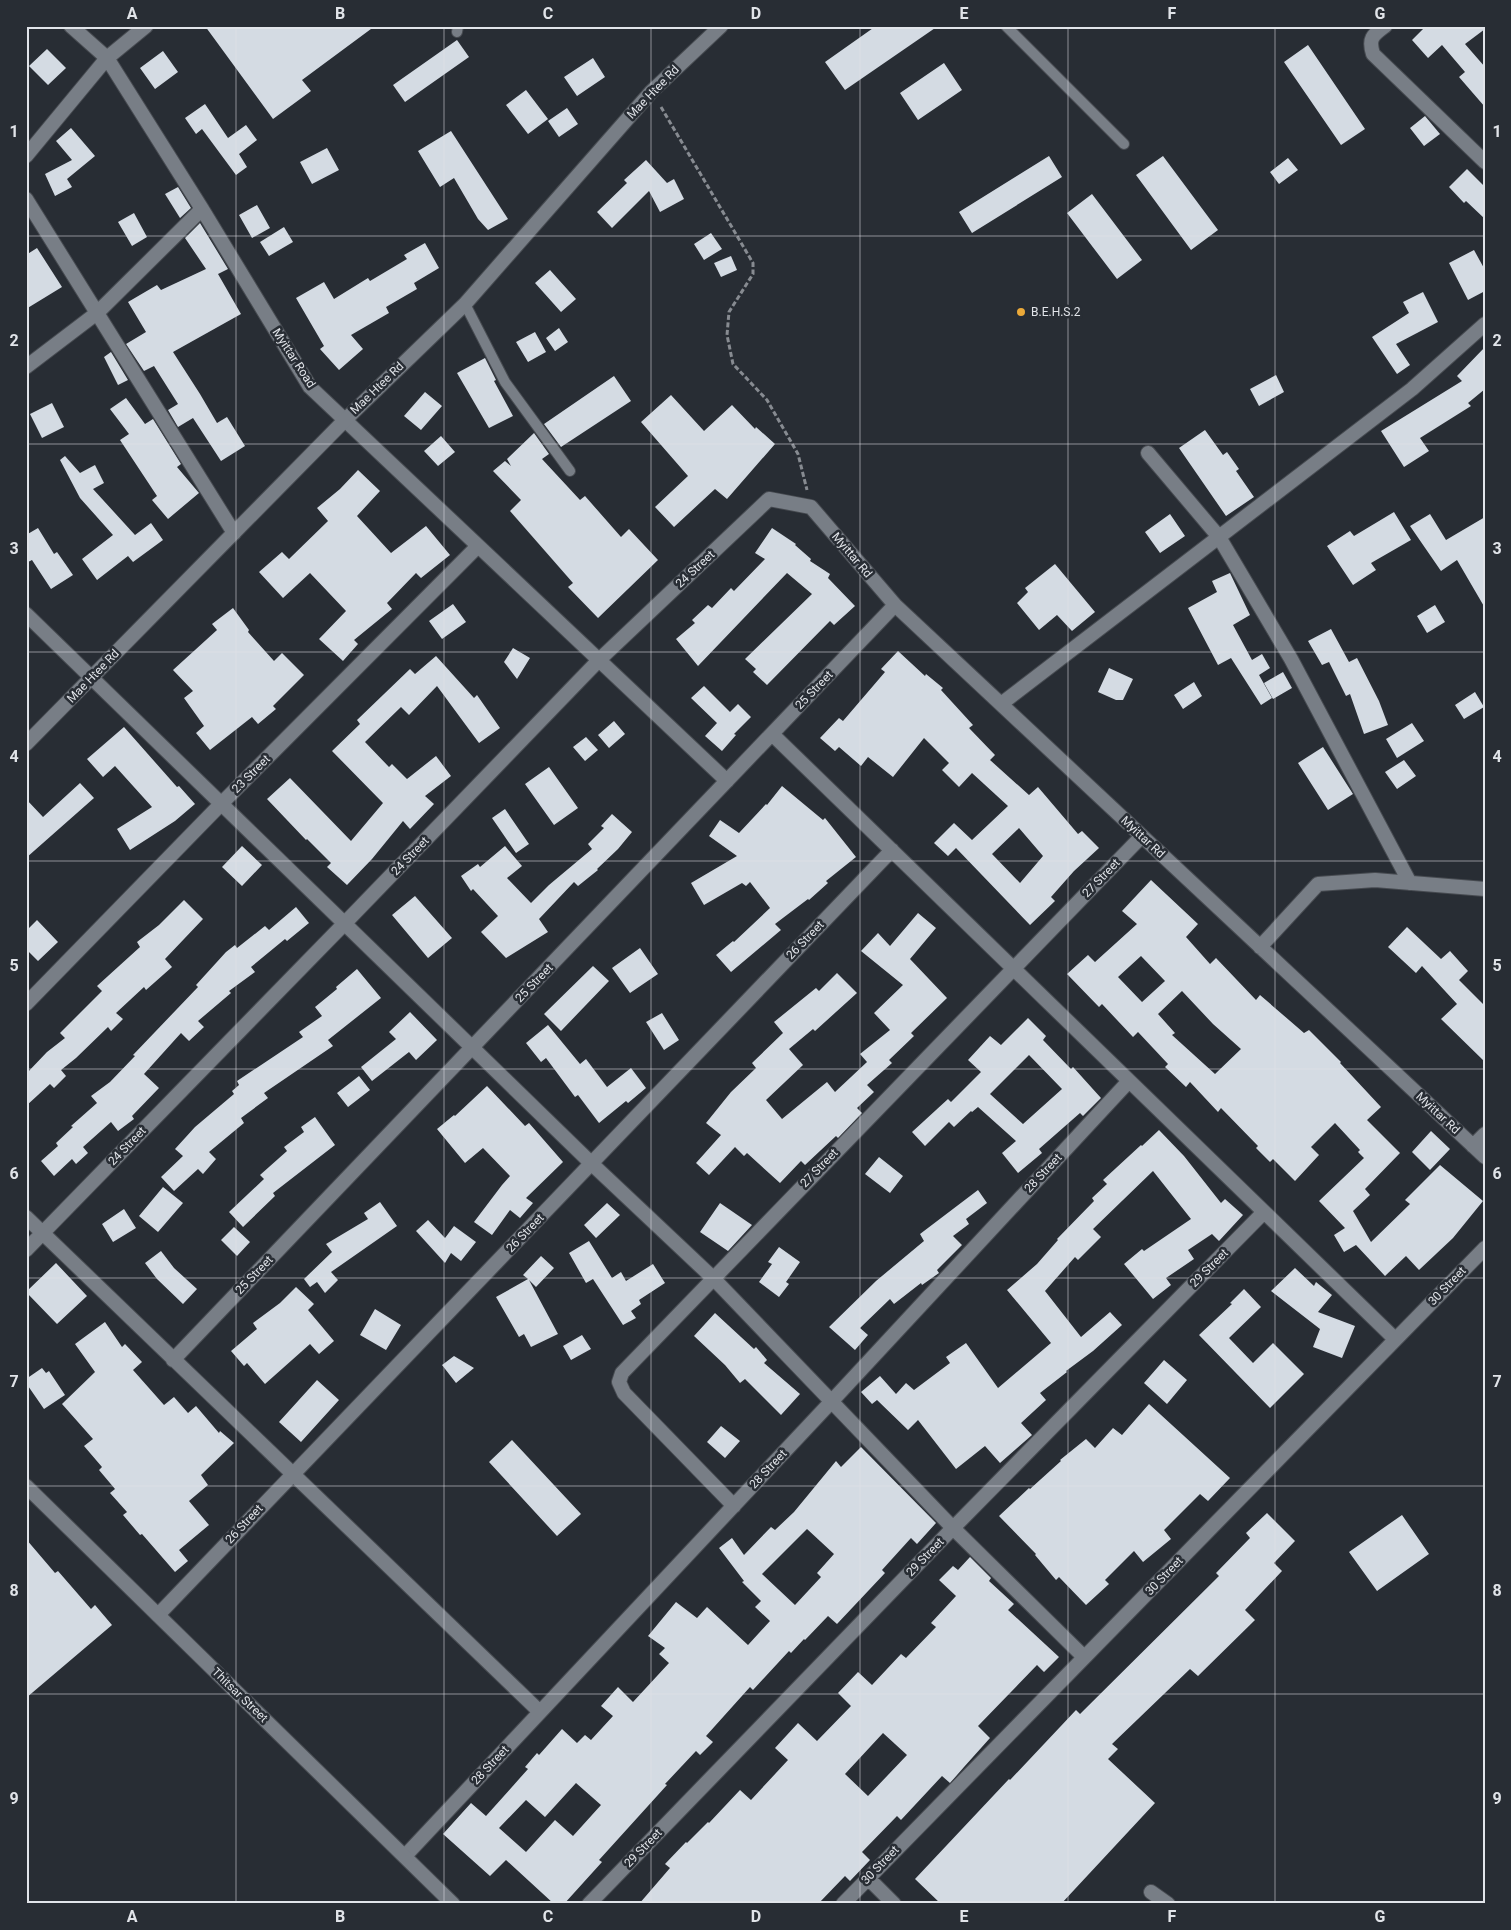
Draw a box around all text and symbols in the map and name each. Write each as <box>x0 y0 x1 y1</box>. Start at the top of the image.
text: A <box>127 4 138 23</box>
text: B <box>335 4 345 23</box>
text: C <box>543 4 553 23</box>
text: D <box>751 4 761 23</box>
text: E <box>960 4 969 23</box>
text: F <box>1168 4 1177 23</box>
text: G <box>1375 4 1386 23</box>
street label: Mae Htee Rd <box>624 62 682 122</box>
text: 1 <box>9 122 19 141</box>
text: 1 <box>1492 122 1502 141</box>
place label: B.E.H.S.2 <box>1031 305 1081 319</box>
marker: B.E.H.S.2 <box>1015 306 1027 318</box>
street label: Myittar Road <box>270 326 318 390</box>
text: 2 <box>9 331 19 350</box>
text: 2 <box>1492 331 1502 350</box>
street label: Mae Htee Rd <box>347 359 407 417</box>
street label: Myittar Rd <box>829 530 875 580</box>
text: 3 <box>9 539 19 558</box>
text: 3 <box>1492 539 1502 558</box>
street label: 24 Street <box>673 547 717 591</box>
street label: Mae Htee Rd <box>64 646 122 706</box>
street label: 25 Street <box>792 668 836 712</box>
text: 4 <box>9 747 19 766</box>
text: 4 <box>1492 747 1502 766</box>
street label: 23 Street <box>229 752 273 796</box>
street label: Myittar Rd <box>1118 813 1168 861</box>
street label: 24 Street <box>388 834 432 878</box>
street label: 27 Street <box>1079 856 1123 900</box>
street label: 26 Street <box>783 918 827 962</box>
text: 5 <box>9 956 19 975</box>
text: 5 <box>1492 956 1502 975</box>
street label: 25 Street <box>512 961 556 1005</box>
street label: Myittar Rd <box>1413 1089 1463 1137</box>
street label: 24 Street <box>105 1124 149 1168</box>
street label: 27 Street <box>797 1146 841 1190</box>
street label: 28 Street <box>1021 1151 1065 1195</box>
text: 6 <box>9 1164 19 1183</box>
text: 6 <box>1492 1164 1502 1183</box>
street label: 26 Street <box>503 1211 547 1255</box>
street label: 29 Street <box>1187 1246 1231 1290</box>
street label: 25 Street <box>232 1253 276 1297</box>
street label: 30 Street <box>1425 1264 1469 1308</box>
text: 7 <box>9 1372 19 1391</box>
text: 7 <box>1492 1372 1502 1391</box>
street label: 28 Street <box>746 1447 790 1491</box>
street label: 26 Street <box>222 1502 266 1546</box>
street label: 29 Street <box>903 1535 947 1579</box>
street label: 30 Street <box>1142 1554 1186 1598</box>
text: 8 <box>9 1581 19 1600</box>
text: 8 <box>1492 1581 1502 1600</box>
street label: Thitsar Street <box>209 1665 271 1725</box>
street label: 28 Street <box>468 1743 512 1787</box>
text: 9 <box>9 1789 19 1808</box>
text: 9 <box>1492 1789 1502 1808</box>
street label: 29 Street <box>621 1826 665 1870</box>
street label: 30 Street <box>858 1843 902 1887</box>
text: A <box>127 1907 138 1926</box>
text: B <box>335 1907 345 1926</box>
text: C <box>543 1907 553 1926</box>
text: D <box>751 1907 761 1926</box>
text: E <box>960 1907 969 1926</box>
text: F <box>1168 1907 1177 1926</box>
text: G <box>1375 1907 1386 1926</box>

